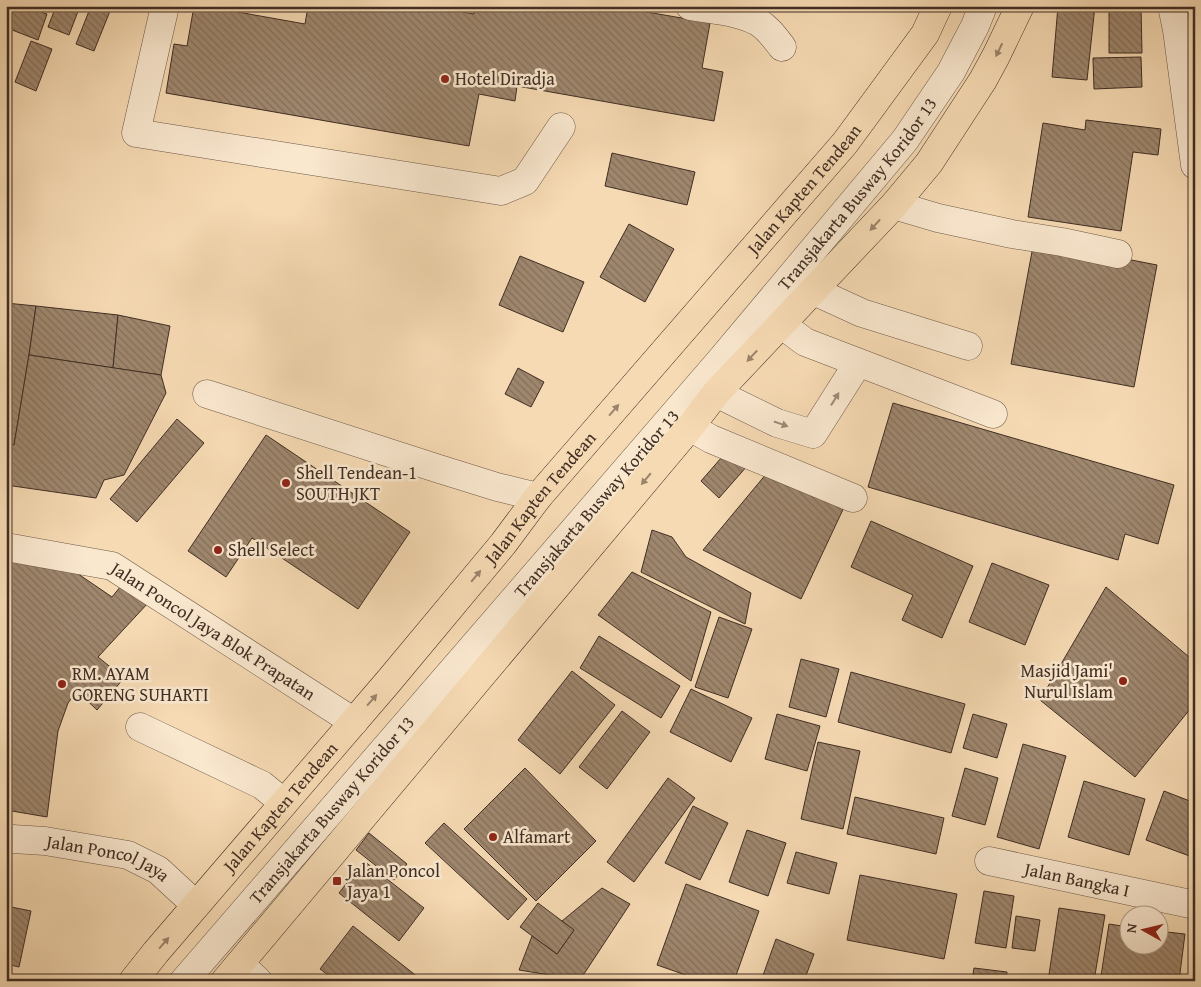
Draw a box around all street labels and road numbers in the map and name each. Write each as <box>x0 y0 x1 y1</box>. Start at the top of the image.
street label: Transjakarta Busway Koridor 13 <box>771 92 943 296</box>
street label: Jalan Kapten Tendean <box>739 118 868 262</box>
street label: Transjakarta Busway Koridor 13 <box>507 403 685 603</box>
street label: Jalan Kapten Tendean <box>476 425 602 571</box>
street label: Jalan Poncol Jaya Blok Prapatan <box>104 554 321 707</box>
street label: Transjakarta Busway Koridor 13 <box>242 710 421 910</box>
street label: Jalan Kapten Tendean <box>215 736 344 879</box>
street label: Jalan Poncol Jaya <box>42 827 177 888</box>
street label: Jalan Bangka I <box>1020 855 1132 904</box>

